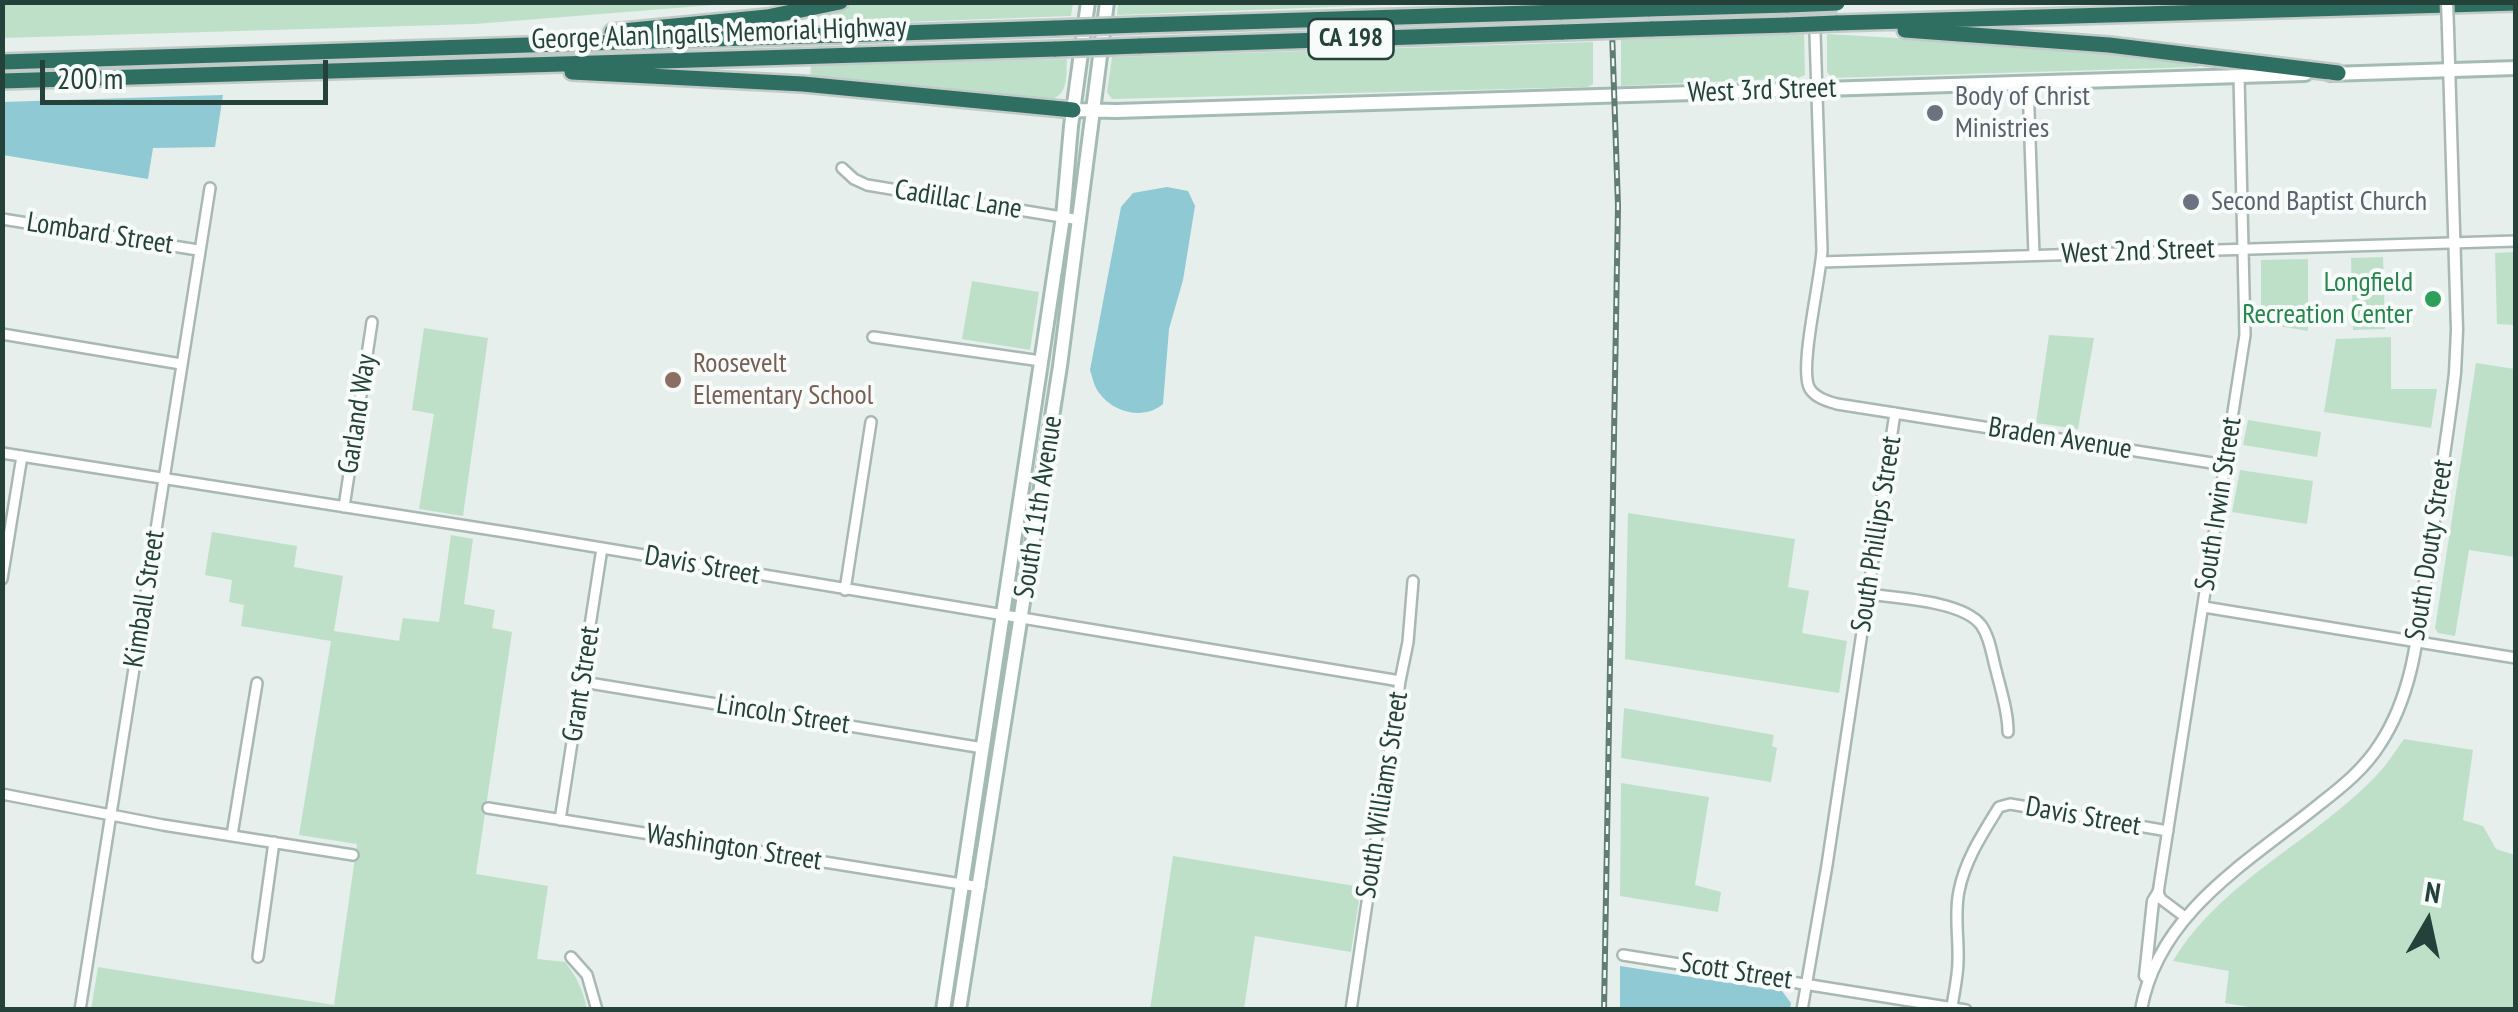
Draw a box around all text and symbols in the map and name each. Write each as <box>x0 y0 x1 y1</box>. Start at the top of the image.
street label: George Alan Ingalls Memorial Highway <box>531 11 907 57</box>
road number: CA 198 <box>1308 19 1394 59</box>
scale bar <box>45 40 332 102</box>
text: 200 m <box>57 58 123 97</box>
street label: West 3rd Street <box>1687 72 1837 110</box>
place label: Body of Christ Ministries <box>1955 80 2090 146</box>
marker: Body of Christ Ministries <box>1924 102 1946 124</box>
street label: Cadillac Lane <box>892 173 1024 227</box>
place label: Second Baptist Church <box>2211 185 2427 219</box>
marker: Second Baptist Church <box>2180 191 2202 213</box>
street label: Lombard Street <box>24 206 176 262</box>
street label: West 2nd Street <box>2061 233 2215 271</box>
place label: Longfield Recreation Center <box>2242 266 2413 332</box>
marker: Longfield Recreation Center <box>2422 288 2444 310</box>
place label: Roosevelt Elementary School <box>693 347 873 413</box>
street label: Garland Way <box>332 352 384 476</box>
marker: Roosevelt Elementary School <box>662 369 684 391</box>
street label: Braden Avenue <box>1986 411 2134 467</box>
street label: South 11th Avenue <box>1008 413 1070 601</box>
street label: South Irwin Street <box>2189 415 2249 593</box>
street label: South Phillips Street <box>1845 434 1909 634</box>
street label: South Douty Street <box>2399 457 2461 643</box>
street label: Kimball Street <box>118 528 172 670</box>
street label: Davis Street <box>642 539 762 593</box>
street label: Grant Street <box>556 624 608 744</box>
street label: Lincoln Street <box>714 688 852 742</box>
street label: South Williams Street <box>1350 689 1416 901</box>
street label: Davis Street <box>2023 790 2143 844</box>
street label: Washington Street <box>644 818 824 878</box>
north arrow <box>2378 872 2478 972</box>
text: N <box>2422 872 2443 911</box>
street label: Scott Street <box>1678 947 1794 997</box>

